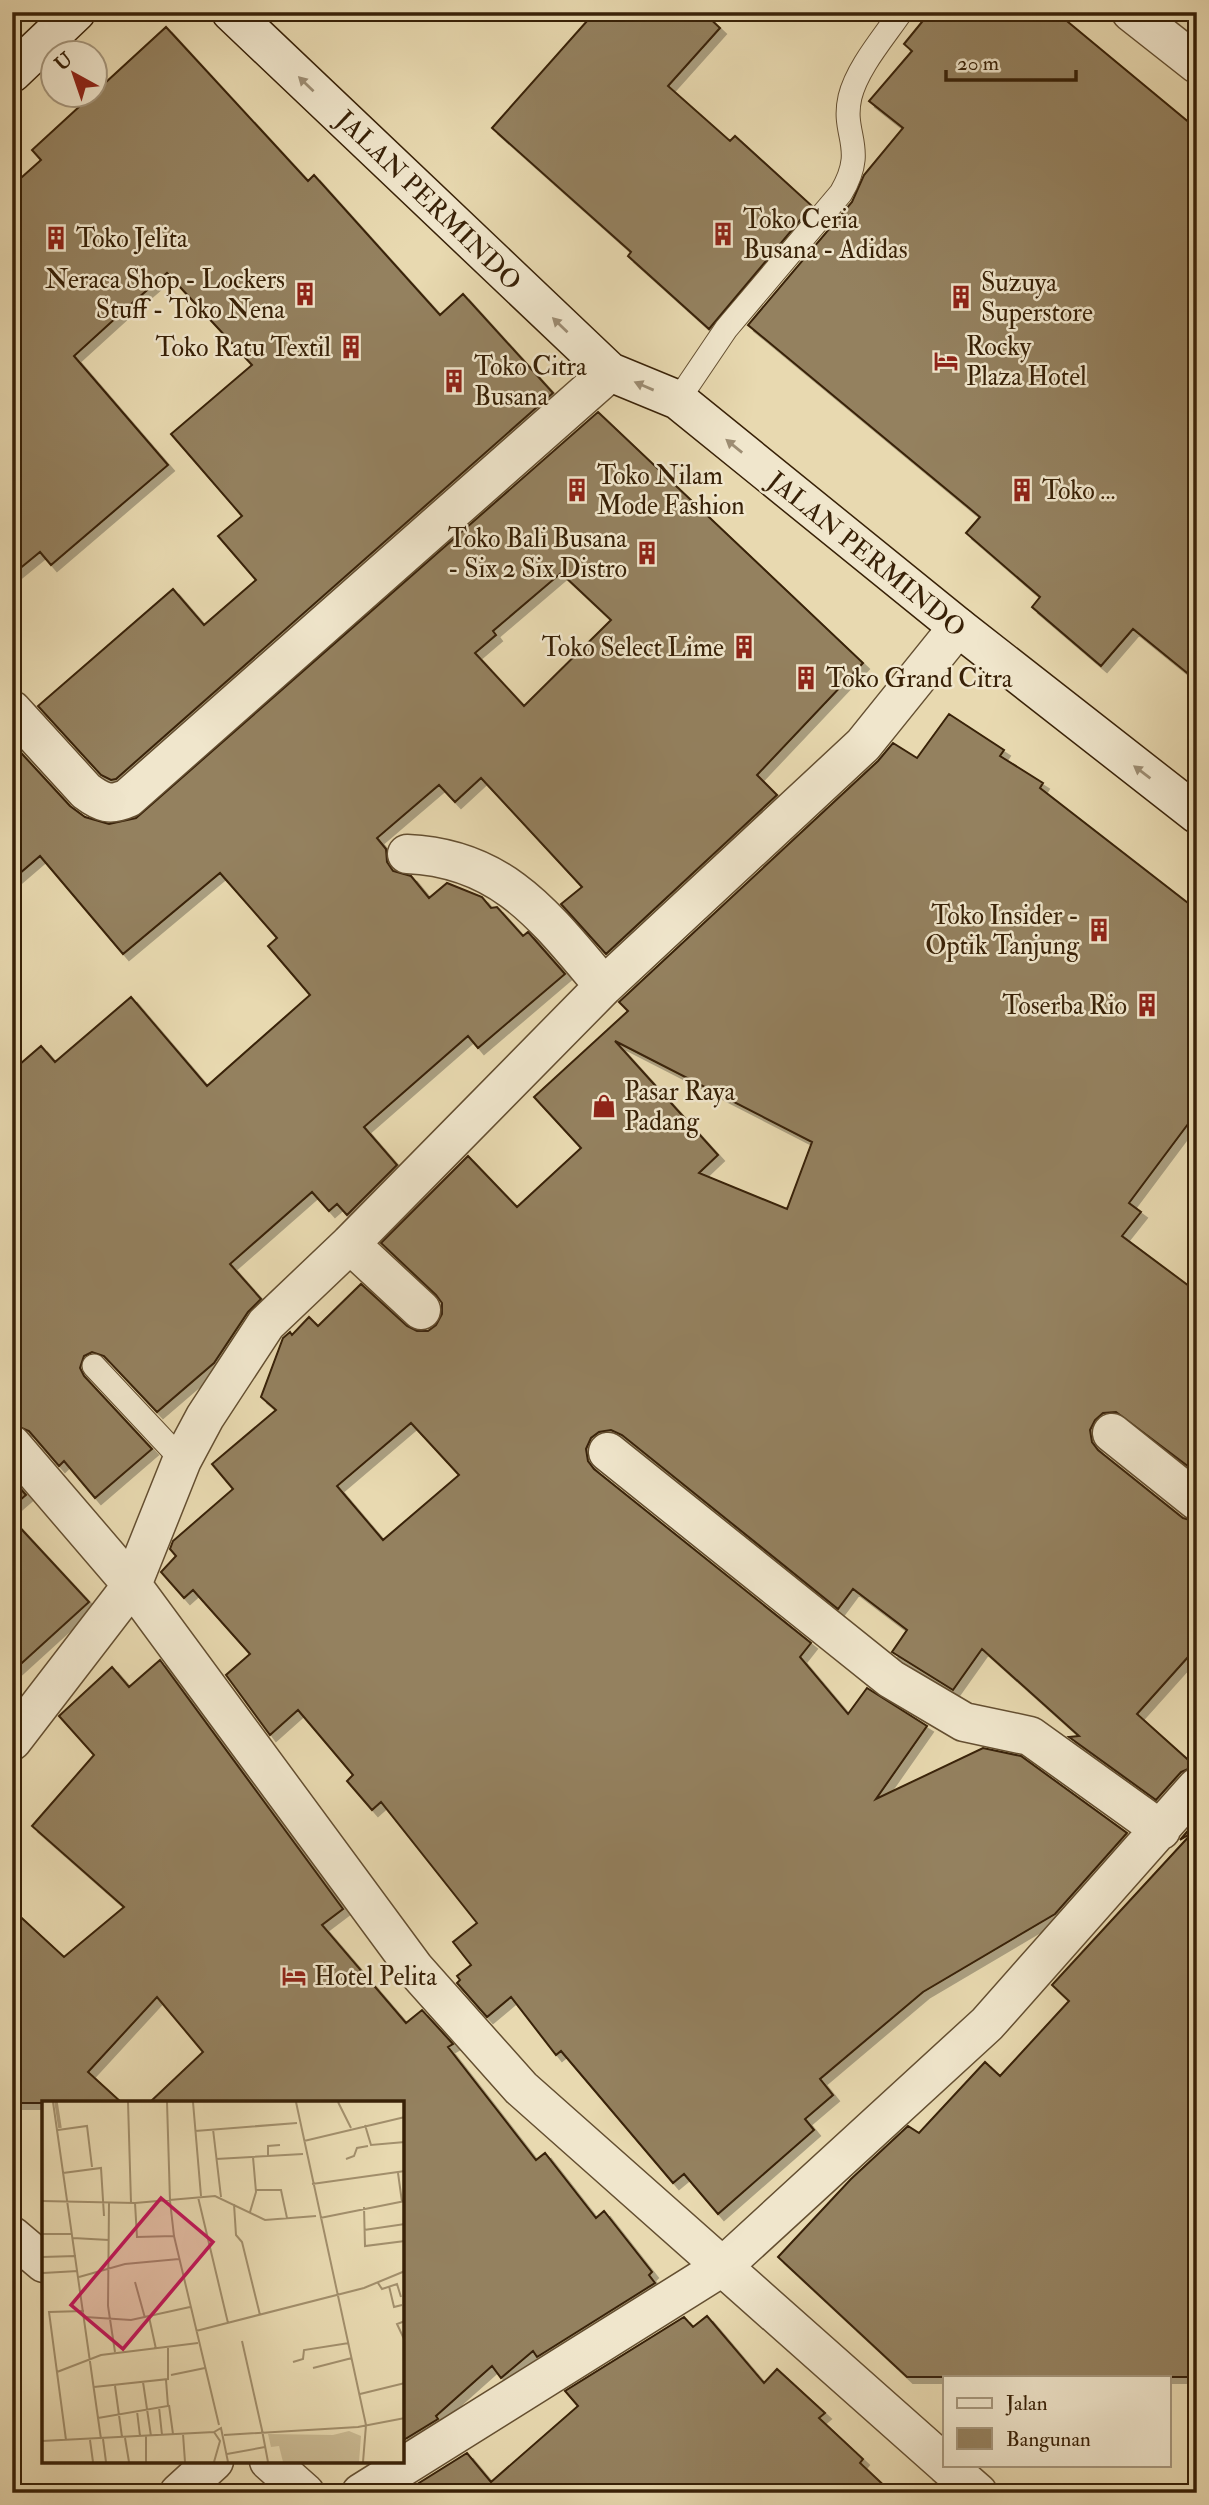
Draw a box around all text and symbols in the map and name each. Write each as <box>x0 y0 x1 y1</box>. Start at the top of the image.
north arrow <box>38 38 108 108</box>
scale bar <box>946 38 1076 82</box>
text: U <box>50 47 78 76</box>
text: 20 m <box>957 50 999 77</box>
one-way arrow <box>298 76 315 92</box>
street label: JALAN PERMINDO <box>328 103 528 297</box>
place label: Toko Ceria Busana - Adidas <box>743 204 908 266</box>
building icon: Toko Ceria Busana - Adidas <box>709 220 737 248</box>
place label: Toko Jelita <box>76 223 188 255</box>
building icon: Toko Jelita <box>42 224 70 252</box>
place label: Neraca Shop - Lockers Stuff - Toko Nena <box>45 264 285 326</box>
place label: Suzuya Superstore <box>981 267 1093 330</box>
building icon: Neraca Shop - Lockers Stuff - Toko Nena <box>291 280 319 308</box>
building icon: Suzuya Superstore <box>947 283 975 311</box>
one-way arrow <box>552 317 569 333</box>
place label: Rocky Plaza Hotel <box>966 331 1087 393</box>
place label: Toko Ratu Textil <box>156 332 331 364</box>
building icon: Toko Ratu Textil <box>337 333 365 361</box>
hotel icon: Rocky Plaza Hotel <box>932 347 960 375</box>
place label: Toko Citra Busana <box>474 351 587 413</box>
building icon: Toko Citra Busana <box>440 367 468 395</box>
one-way arrow <box>633 380 654 391</box>
one-way arrow <box>725 438 743 453</box>
place label: Toko Nilam Mode Fashion <box>597 460 745 522</box>
street label: JALAN PERMINDO <box>760 464 972 644</box>
place label: Toko ... <box>1042 475 1115 507</box>
building icon: Toko Nilam Mode Fashion <box>563 476 591 504</box>
building icon: Toko ... <box>1008 476 1036 504</box>
place label: Toko Bali Busana - Six 2 Six Distro <box>448 523 627 585</box>
building icon: Toko Bali Busana - Six 2 Six Distro <box>633 539 661 567</box>
place label: Toko Select Lime <box>542 632 724 664</box>
building icon: Toko Select Lime <box>730 633 758 661</box>
place label: Toko Grand Citra <box>826 663 1013 695</box>
building icon: Toko Grand Citra <box>792 664 820 692</box>
one-way arrow <box>1134 765 1152 780</box>
place label: Toko Insider - Optik Tanjung <box>925 900 1080 963</box>
building icon: Toko Insider - Optik Tanjung <box>1085 916 1113 944</box>
place label: Toserba Rio <box>1002 990 1127 1022</box>
building icon: Toserba Rio <box>1133 991 1161 1019</box>
place label: Pasar Raya Padang <box>624 1076 735 1138</box>
shop icon: Pasar Raya Padang <box>590 1092 618 1120</box>
place label: Hotel Pelita <box>314 1961 437 1993</box>
hotel icon: Hotel Pelita <box>280 1962 308 1990</box>
inset map <box>42 2101 404 2463</box>
legend <box>943 2376 1170 2466</box>
text: Jalan <box>1005 2390 1048 2417</box>
text: Bangunan <box>1006 2426 1091 2453</box>

